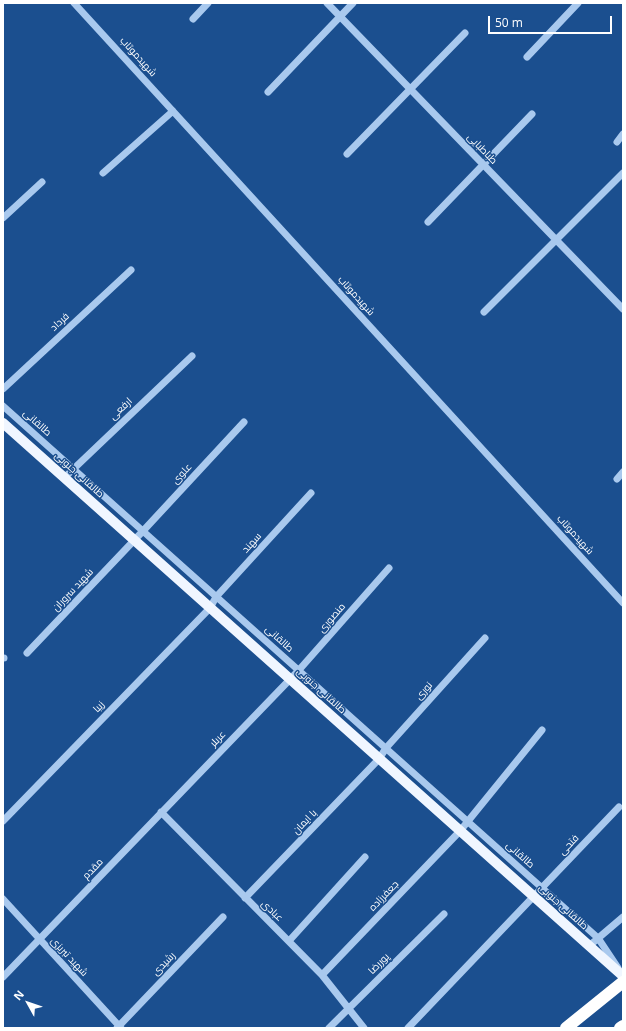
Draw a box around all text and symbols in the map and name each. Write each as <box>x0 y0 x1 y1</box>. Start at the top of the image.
scale bar <box>490 8 614 34</box>
text: 50 m <box>495 14 523 31</box>
street label: شهیدموتاب <box>117 35 159 79</box>
street label: طباطبایی <box>464 131 500 167</box>
street label: شهیدموتاب <box>335 274 377 318</box>
street label: فرداد <box>48 310 72 334</box>
street label: ارفعی <box>107 396 135 422</box>
street label: طالقانی <box>20 407 54 439</box>
street label: طالقانی جنوبی <box>52 450 106 500</box>
street label: علوی <box>170 461 194 487</box>
street label: شهیدموتاب <box>554 513 596 557</box>
street label: سهند <box>240 530 264 556</box>
street label: شهید سروران <box>50 566 96 614</box>
street label: منصوری <box>316 601 348 635</box>
street label: طالقانی <box>262 623 296 655</box>
street label: طالقانی جنوبی <box>294 666 348 716</box>
street label: نوری <box>413 680 435 702</box>
street label: زیبا <box>91 699 107 715</box>
street label: عربلر <box>208 728 228 750</box>
street label: با ایمان <box>290 807 320 837</box>
street label: فتحی <box>556 832 582 858</box>
street label: طالقانی <box>503 839 537 871</box>
street label: مقدم <box>80 856 106 882</box>
street label: جعفرزاده <box>367 878 401 914</box>
street label: طالقانی جنوبی <box>536 882 590 932</box>
street label: عبادی <box>259 898 285 924</box>
street label: شهید تبریزی <box>48 935 90 979</box>
street label: رشیدی <box>150 950 178 978</box>
street label: پوررضا <box>366 951 392 977</box>
north arrow <box>8 983 48 1023</box>
text: N <box>10 987 27 1003</box>

